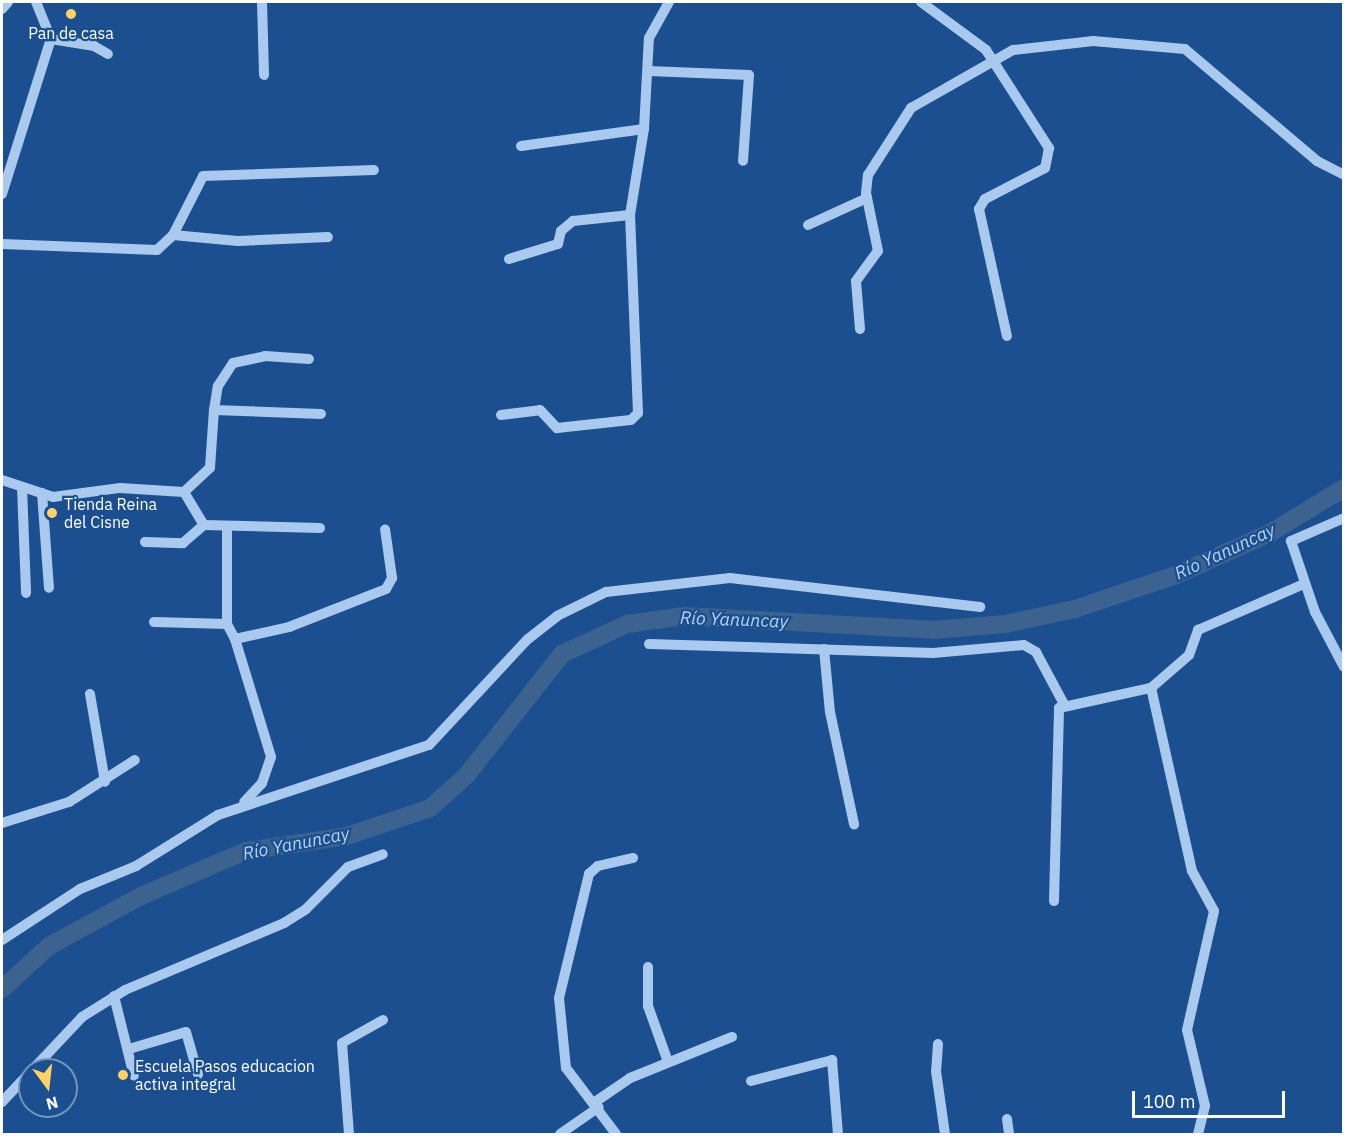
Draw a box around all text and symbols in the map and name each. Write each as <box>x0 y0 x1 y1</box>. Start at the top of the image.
marker: Pan de casa <box>64 7 78 21</box>
place label: Pan de casa <box>28 23 114 43</box>
place label: Tienda Reina del Cisne <box>64 494 157 532</box>
marker: Tienda Reina del Cisne <box>45 506 59 520</box>
water label: Río Yanuncay <box>1171 519 1279 585</box>
water label: Río Yanuncay <box>679 607 789 633</box>
water label: Río Yanuncay <box>241 823 351 865</box>
place label: Escuela Pasos educacion activa integral <box>135 1056 315 1094</box>
north arrow <box>18 1058 78 1118</box>
marker: Escuela Pasos educacion activa integral <box>116 1068 130 1082</box>
scale bar <box>1135 1079 1288 1117</box>
text: 100 m <box>1143 1090 1195 1113</box>
text: N <box>44 1092 60 1115</box>

